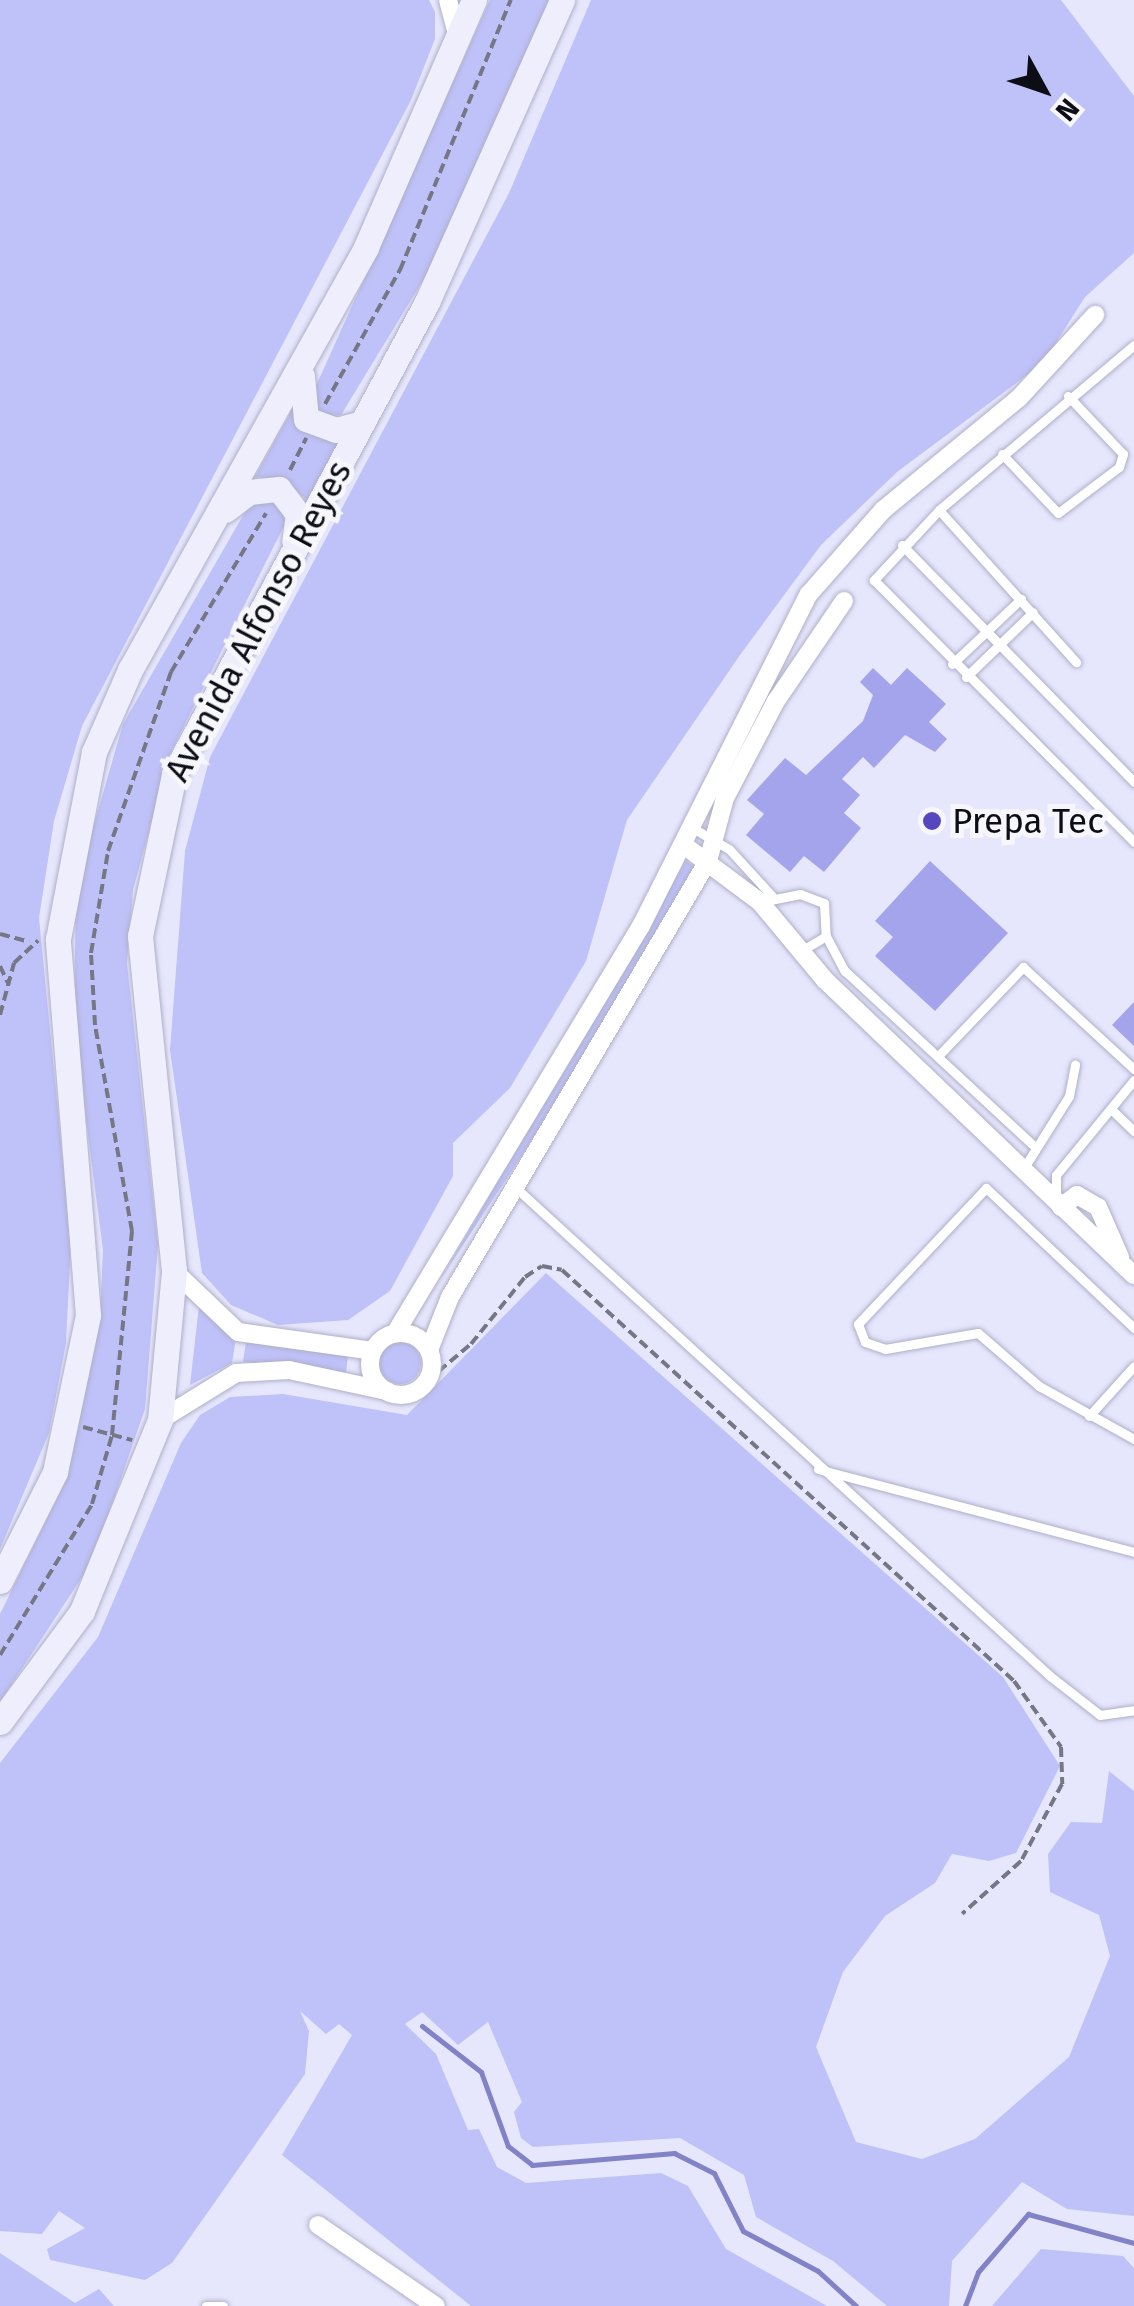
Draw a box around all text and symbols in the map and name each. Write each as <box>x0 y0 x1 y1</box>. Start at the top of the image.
north arrow <box>994 40 1094 140</box>
text: N <box>1049 92 1086 127</box>
street label: Avenida Alfonso Reyes <box>156 454 360 788</box>
place label: Prepa Tec <box>952 800 1104 842</box>
marker: Prepa Tec <box>921 810 943 832</box>

